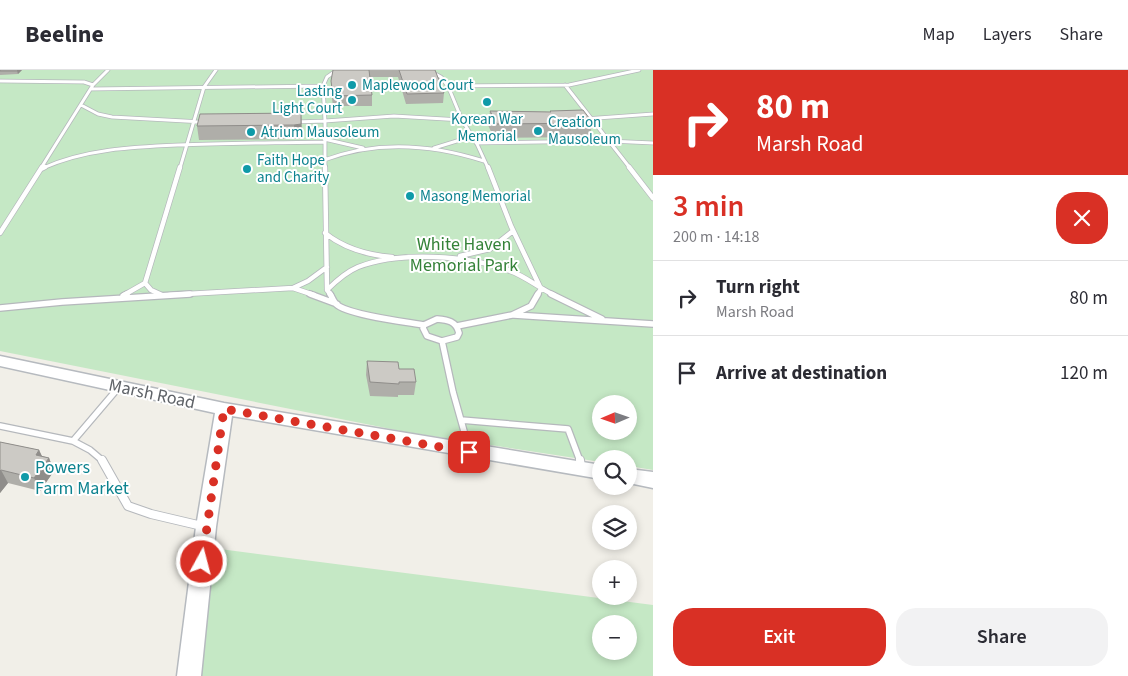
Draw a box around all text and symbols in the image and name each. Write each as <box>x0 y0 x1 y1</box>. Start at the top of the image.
text: Beeline <box>25 17 104 52</box>
text: Map <box>923 22 955 47</box>
text: Layers <box>983 22 1032 47</box>
text: Share <box>1060 22 1103 47</box>
place label: Maplewood Court <box>362 75 474 96</box>
marker: Maplewood Court <box>346 79 358 91</box>
place label: Lasting Light Court <box>272 81 342 119</box>
text: 80 m <box>756 82 830 132</box>
icon: right <box>673 90 738 155</box>
marker: Lasting Light Court <box>346 94 358 106</box>
marker: Korean War Memorial <box>481 96 493 108</box>
place label: Korean War Memorial <box>451 109 524 147</box>
place label: Creation Mausoleum <box>548 112 621 150</box>
place label: Atrium Mausoleum <box>261 122 379 143</box>
marker: Creation Mausoleum <box>532 125 544 137</box>
marker: Atrium Mausoleum <box>245 126 257 138</box>
text: Marsh Road <box>756 128 863 160</box>
place label: Faith Hope and Charity <box>257 150 329 188</box>
marker: Faith Hope and Charity <box>241 163 253 175</box>
text: 3 min <box>673 185 744 228</box>
place label: Masong Memorial <box>420 186 531 207</box>
marker: Masong Memorial <box>404 190 416 202</box>
button: close <box>1056 192 1108 244</box>
text: 200 m · 14:18 <box>673 226 760 248</box>
park label: White Haven Memorial Park <box>410 232 518 278</box>
text: Turn right <box>716 274 800 301</box>
icon: right <box>673 284 701 312</box>
text: 80 m <box>1070 285 1108 312</box>
text: Marsh Road <box>716 301 794 323</box>
icon: arrive <box>673 359 701 387</box>
text: Arrive at destination <box>716 360 887 387</box>
text: 120 m <box>1060 360 1108 387</box>
street label: Marsh Road <box>106 373 198 415</box>
north arrow <box>592 395 638 440</box>
map controls <box>592 395 637 660</box>
pin <box>448 431 490 473</box>
icon: arrive <box>455 438 483 466</box>
button: search <box>592 450 637 495</box>
place label: Powers Farm Market <box>35 455 129 501</box>
marker: Powers Farm Market <box>19 471 31 483</box>
button: layers <box>592 505 637 550</box>
position arrow <box>175 535 227 587</box>
button: + <box>592 560 637 605</box>
button: Exit <box>673 608 886 666</box>
button: Share <box>896 608 1108 666</box>
button: − <box>592 615 637 660</box>

